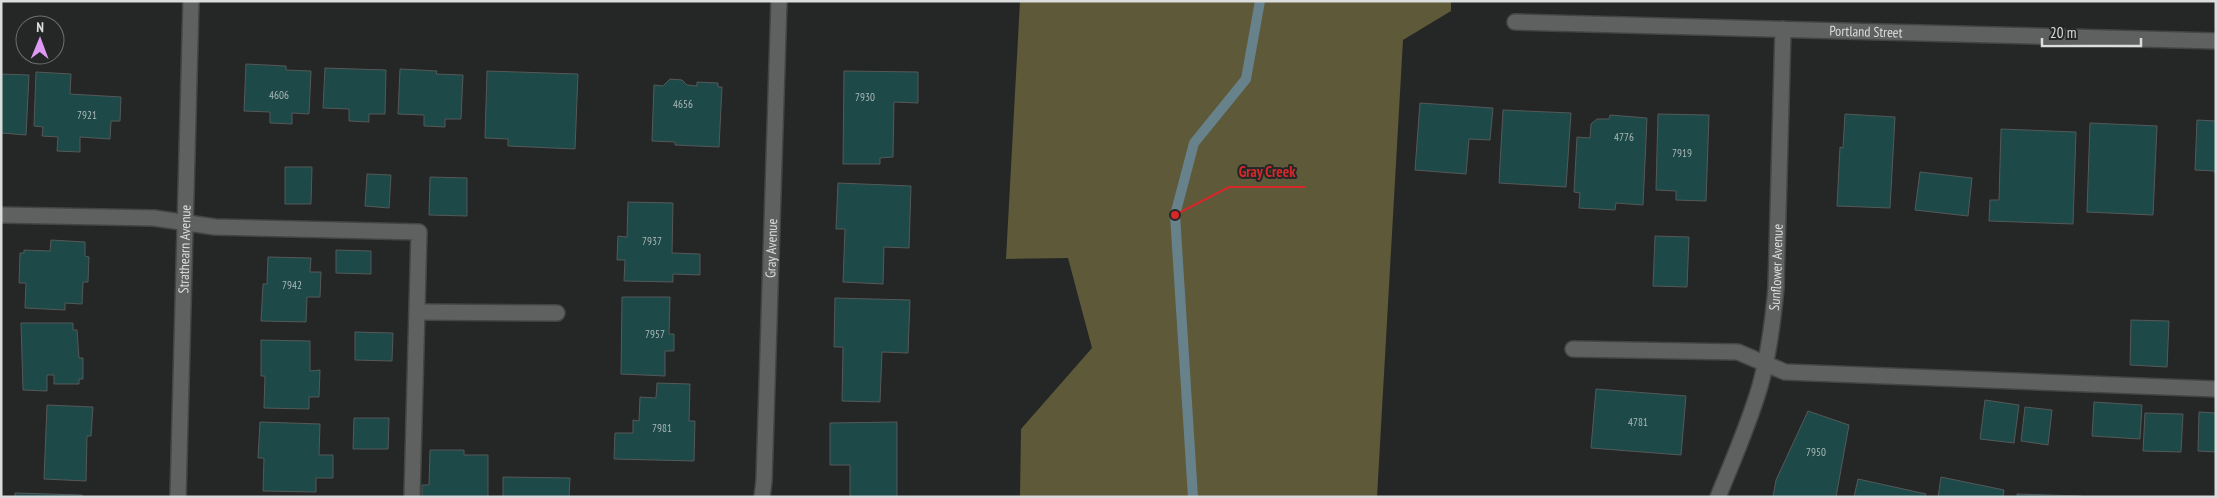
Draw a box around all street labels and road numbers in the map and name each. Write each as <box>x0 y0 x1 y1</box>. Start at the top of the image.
street label: Portland Street <box>1829 22 1903 42</box>
street label: Strathearn Avenue <box>174 204 195 294</box>
street label: Gray Avenue <box>761 218 781 278</box>
street label: Sunflower Avenue <box>1765 223 1787 311</box>

